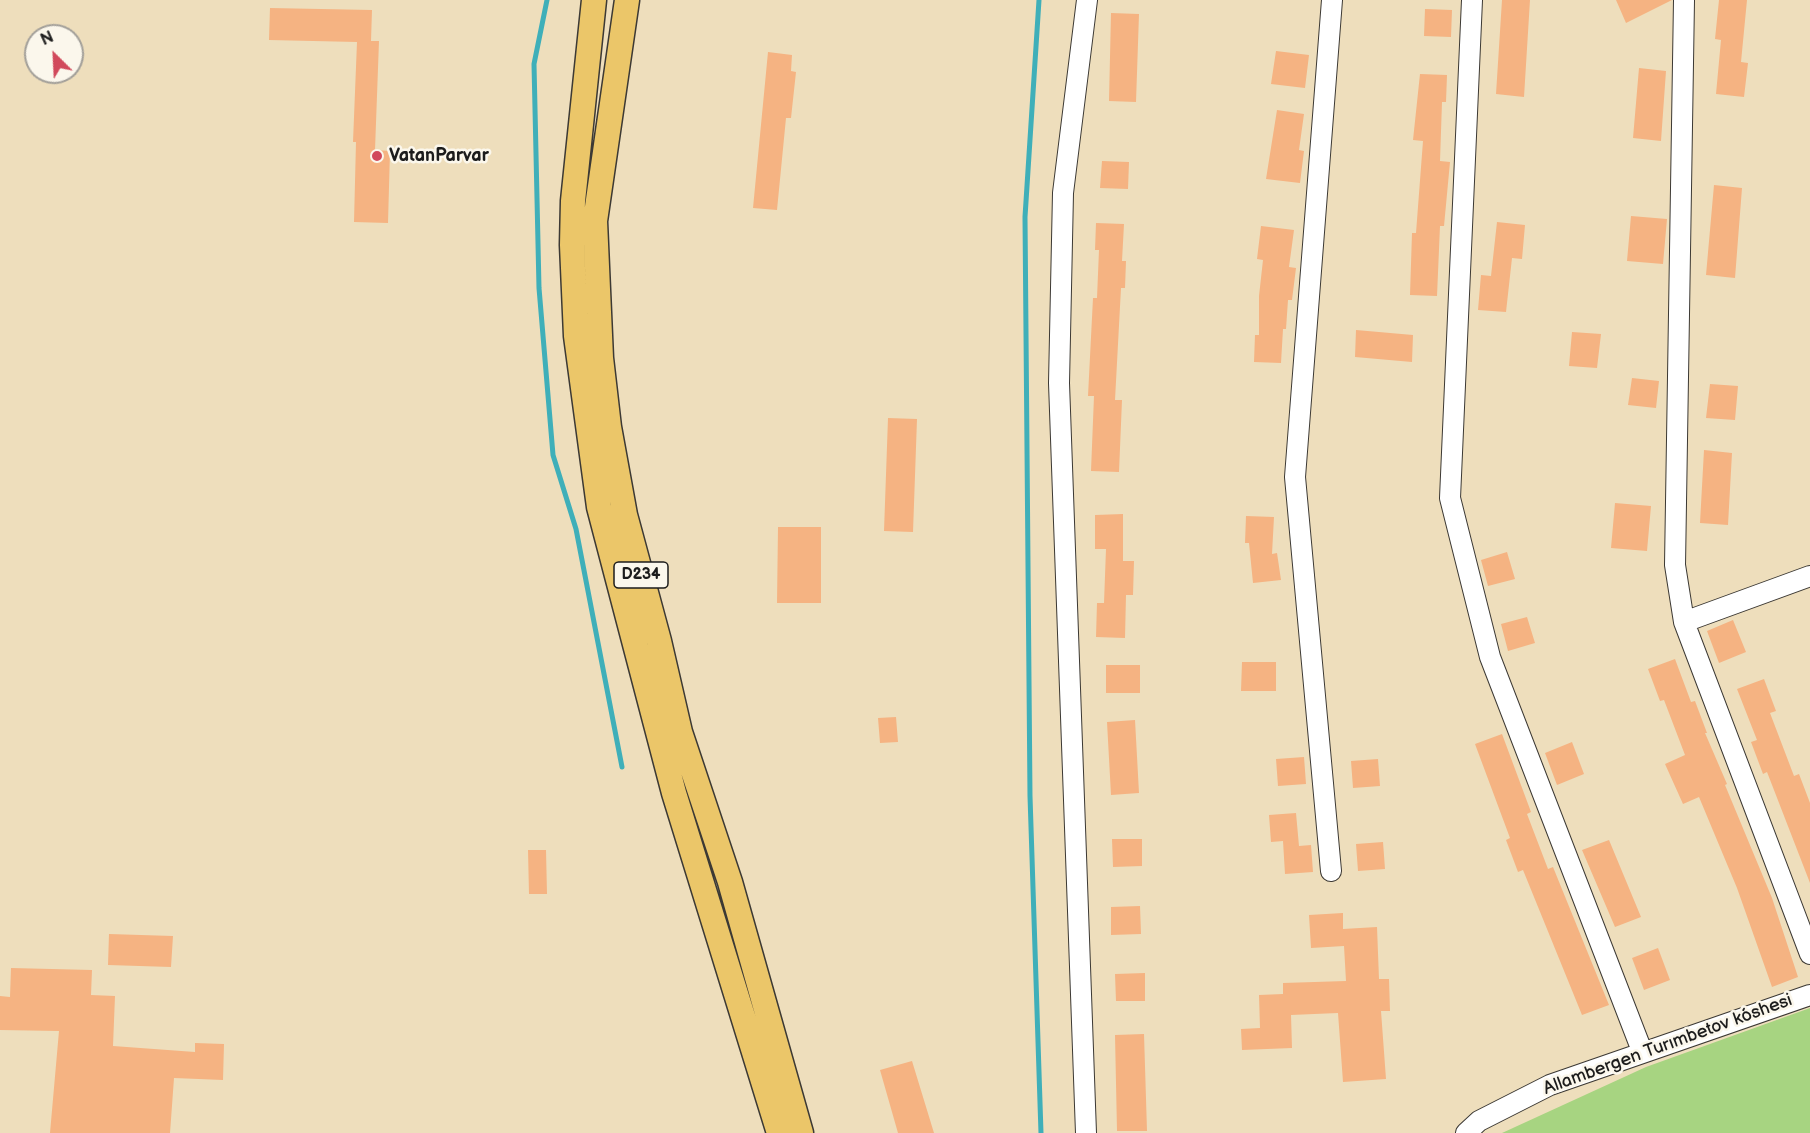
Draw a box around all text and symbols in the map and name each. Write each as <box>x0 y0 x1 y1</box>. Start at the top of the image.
north arrow <box>24 24 84 84</box>
text: N <box>38 28 57 50</box>
place label: VatanParvar <box>389 145 489 167</box>
marker: VatanParvar <box>370 149 384 163</box>
road number: D234 <box>614 562 668 588</box>
street label: Allambergen Turımbetov kóshesi <box>1541 990 1795 1100</box>

